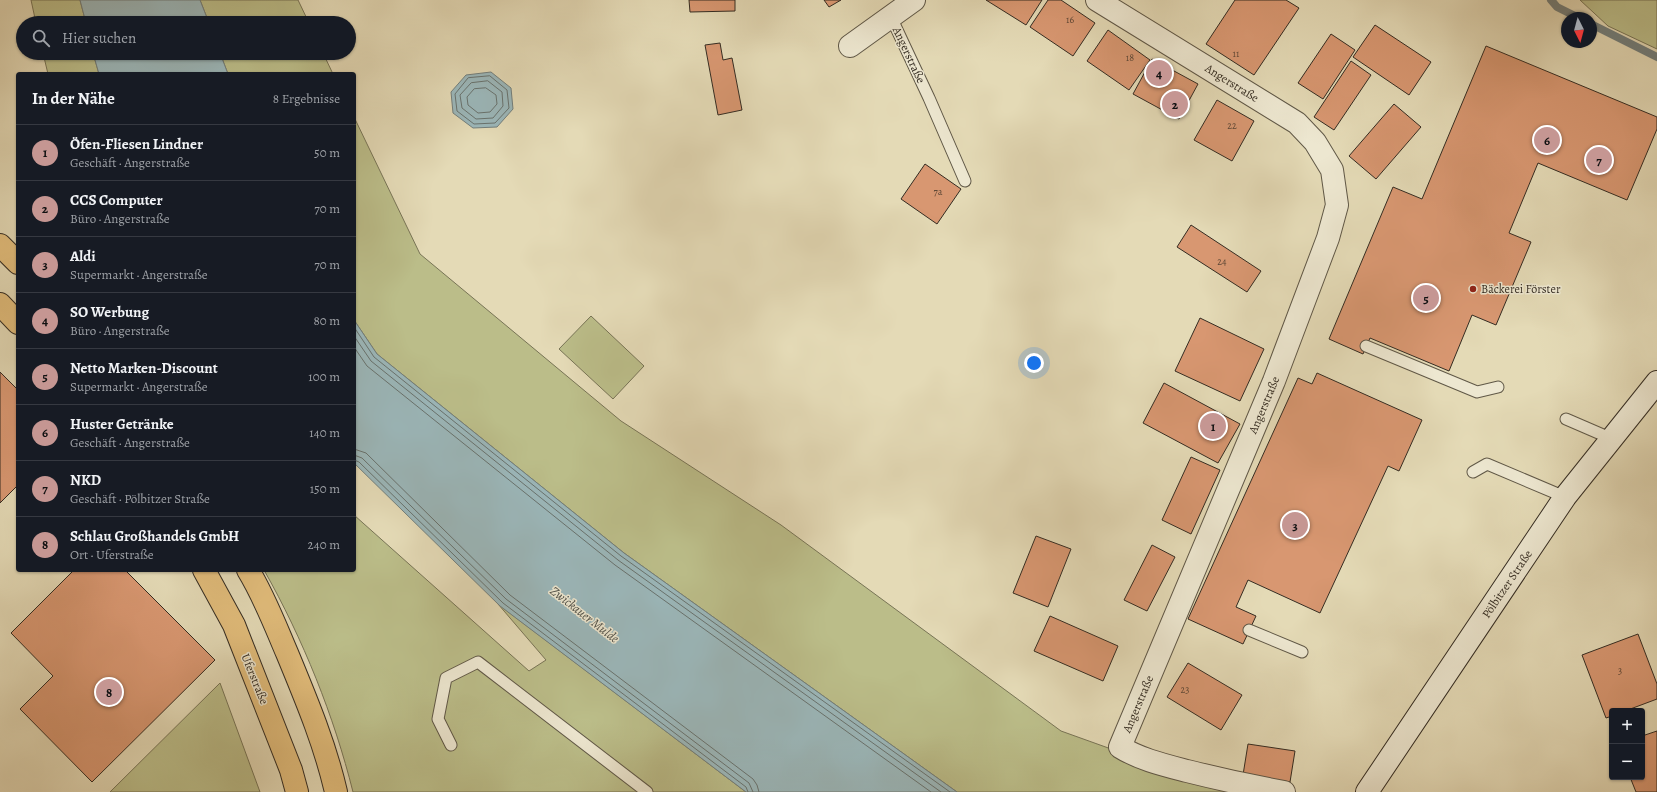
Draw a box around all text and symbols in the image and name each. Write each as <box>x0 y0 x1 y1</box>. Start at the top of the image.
north arrow <box>1561 12 1597 48</box>
house number: 16 <box>1066 13 1074 26</box>
search box <box>16 16 356 60</box>
street label: Angerstraße <box>889 23 929 86</box>
icon: search <box>30 27 52 49</box>
text: Hier suchen <box>62 28 136 48</box>
house number: 11 <box>1233 47 1240 60</box>
house number: 18 <box>1126 51 1134 64</box>
pin: 4 <box>1146 58 1172 88</box>
street label: Angerstraße <box>1201 60 1262 106</box>
text: In der Nähe <box>32 87 115 110</box>
pin: 2 <box>1162 89 1188 119</box>
text: 8 Ergebnisse <box>273 90 340 107</box>
house number: 22 <box>1227 119 1237 132</box>
pin: 6 <box>1534 125 1560 155</box>
text: Öfen-Fliesen Lindner <box>70 134 203 154</box>
text: 1 <box>43 144 47 161</box>
text: 50 m <box>314 144 340 161</box>
pin: 7 <box>1586 145 1612 175</box>
text: Geschäft · Angerstraße <box>70 154 190 171</box>
house number: 7a <box>934 185 943 198</box>
text: CCS Computer <box>70 190 163 210</box>
text: 2 <box>42 200 48 217</box>
text: 70 m <box>314 200 340 217</box>
text: Büro · Angerstraße <box>70 210 170 227</box>
text: Aldi <box>70 246 96 266</box>
house number: 24 <box>1217 255 1227 268</box>
text: 3 <box>42 256 48 273</box>
text: 70 m <box>314 256 340 273</box>
text: Supermarkt · Angerstraße <box>70 266 208 283</box>
place label: Bäckerei Förster <box>1481 281 1561 297</box>
pin: 5 <box>1413 283 1439 313</box>
marker: Bäckerei Förster <box>1468 284 1478 294</box>
text: SO Werbung <box>70 302 149 322</box>
text: 4 <box>42 312 48 329</box>
text: 80 m <box>313 312 340 329</box>
text: Büro · Angerstraße <box>70 322 170 339</box>
your location <box>1024 353 1044 373</box>
text: Netto Marken-Discount <box>70 358 218 378</box>
text: 5 <box>42 368 48 385</box>
text: 100 m <box>308 368 340 385</box>
street label: Angerstraße <box>1244 374 1283 437</box>
text: Supermarkt · Angerstraße <box>70 378 208 395</box>
pin: 1 <box>1200 411 1226 441</box>
text: Huster Getränke <box>70 414 174 434</box>
text: 6 <box>42 424 48 441</box>
text: 140 m <box>309 424 340 441</box>
text: Geschäft · Angerstraße <box>70 434 190 451</box>
text: NKD <box>70 470 101 490</box>
text: 7 <box>42 480 48 497</box>
text: 150 m <box>310 480 340 497</box>
text: Geschäft · Pölbitzer Straße <box>70 490 210 507</box>
pin: 3 <box>1282 510 1308 540</box>
text: Schlau Großhandels GmbH <box>70 526 239 546</box>
text: 8 <box>42 536 48 553</box>
text: 240 m <box>308 536 340 553</box>
text: Ort · Uferstraße <box>70 546 154 563</box>
street label: Pölbitzer Straße <box>1478 547 1536 621</box>
water label: Zwickauer Mulde <box>547 582 623 647</box>
street label: Uferstraße <box>238 651 272 707</box>
house number: 3 <box>1618 664 1622 677</box>
street label: Angerstraße <box>1118 673 1157 736</box>
pin: 8 <box>96 677 122 707</box>
house number: 23 <box>1181 683 1189 696</box>
map controls <box>1609 708 1645 780</box>
button: + <box>1609 708 1645 744</box>
button: − <box>1609 744 1645 780</box>

